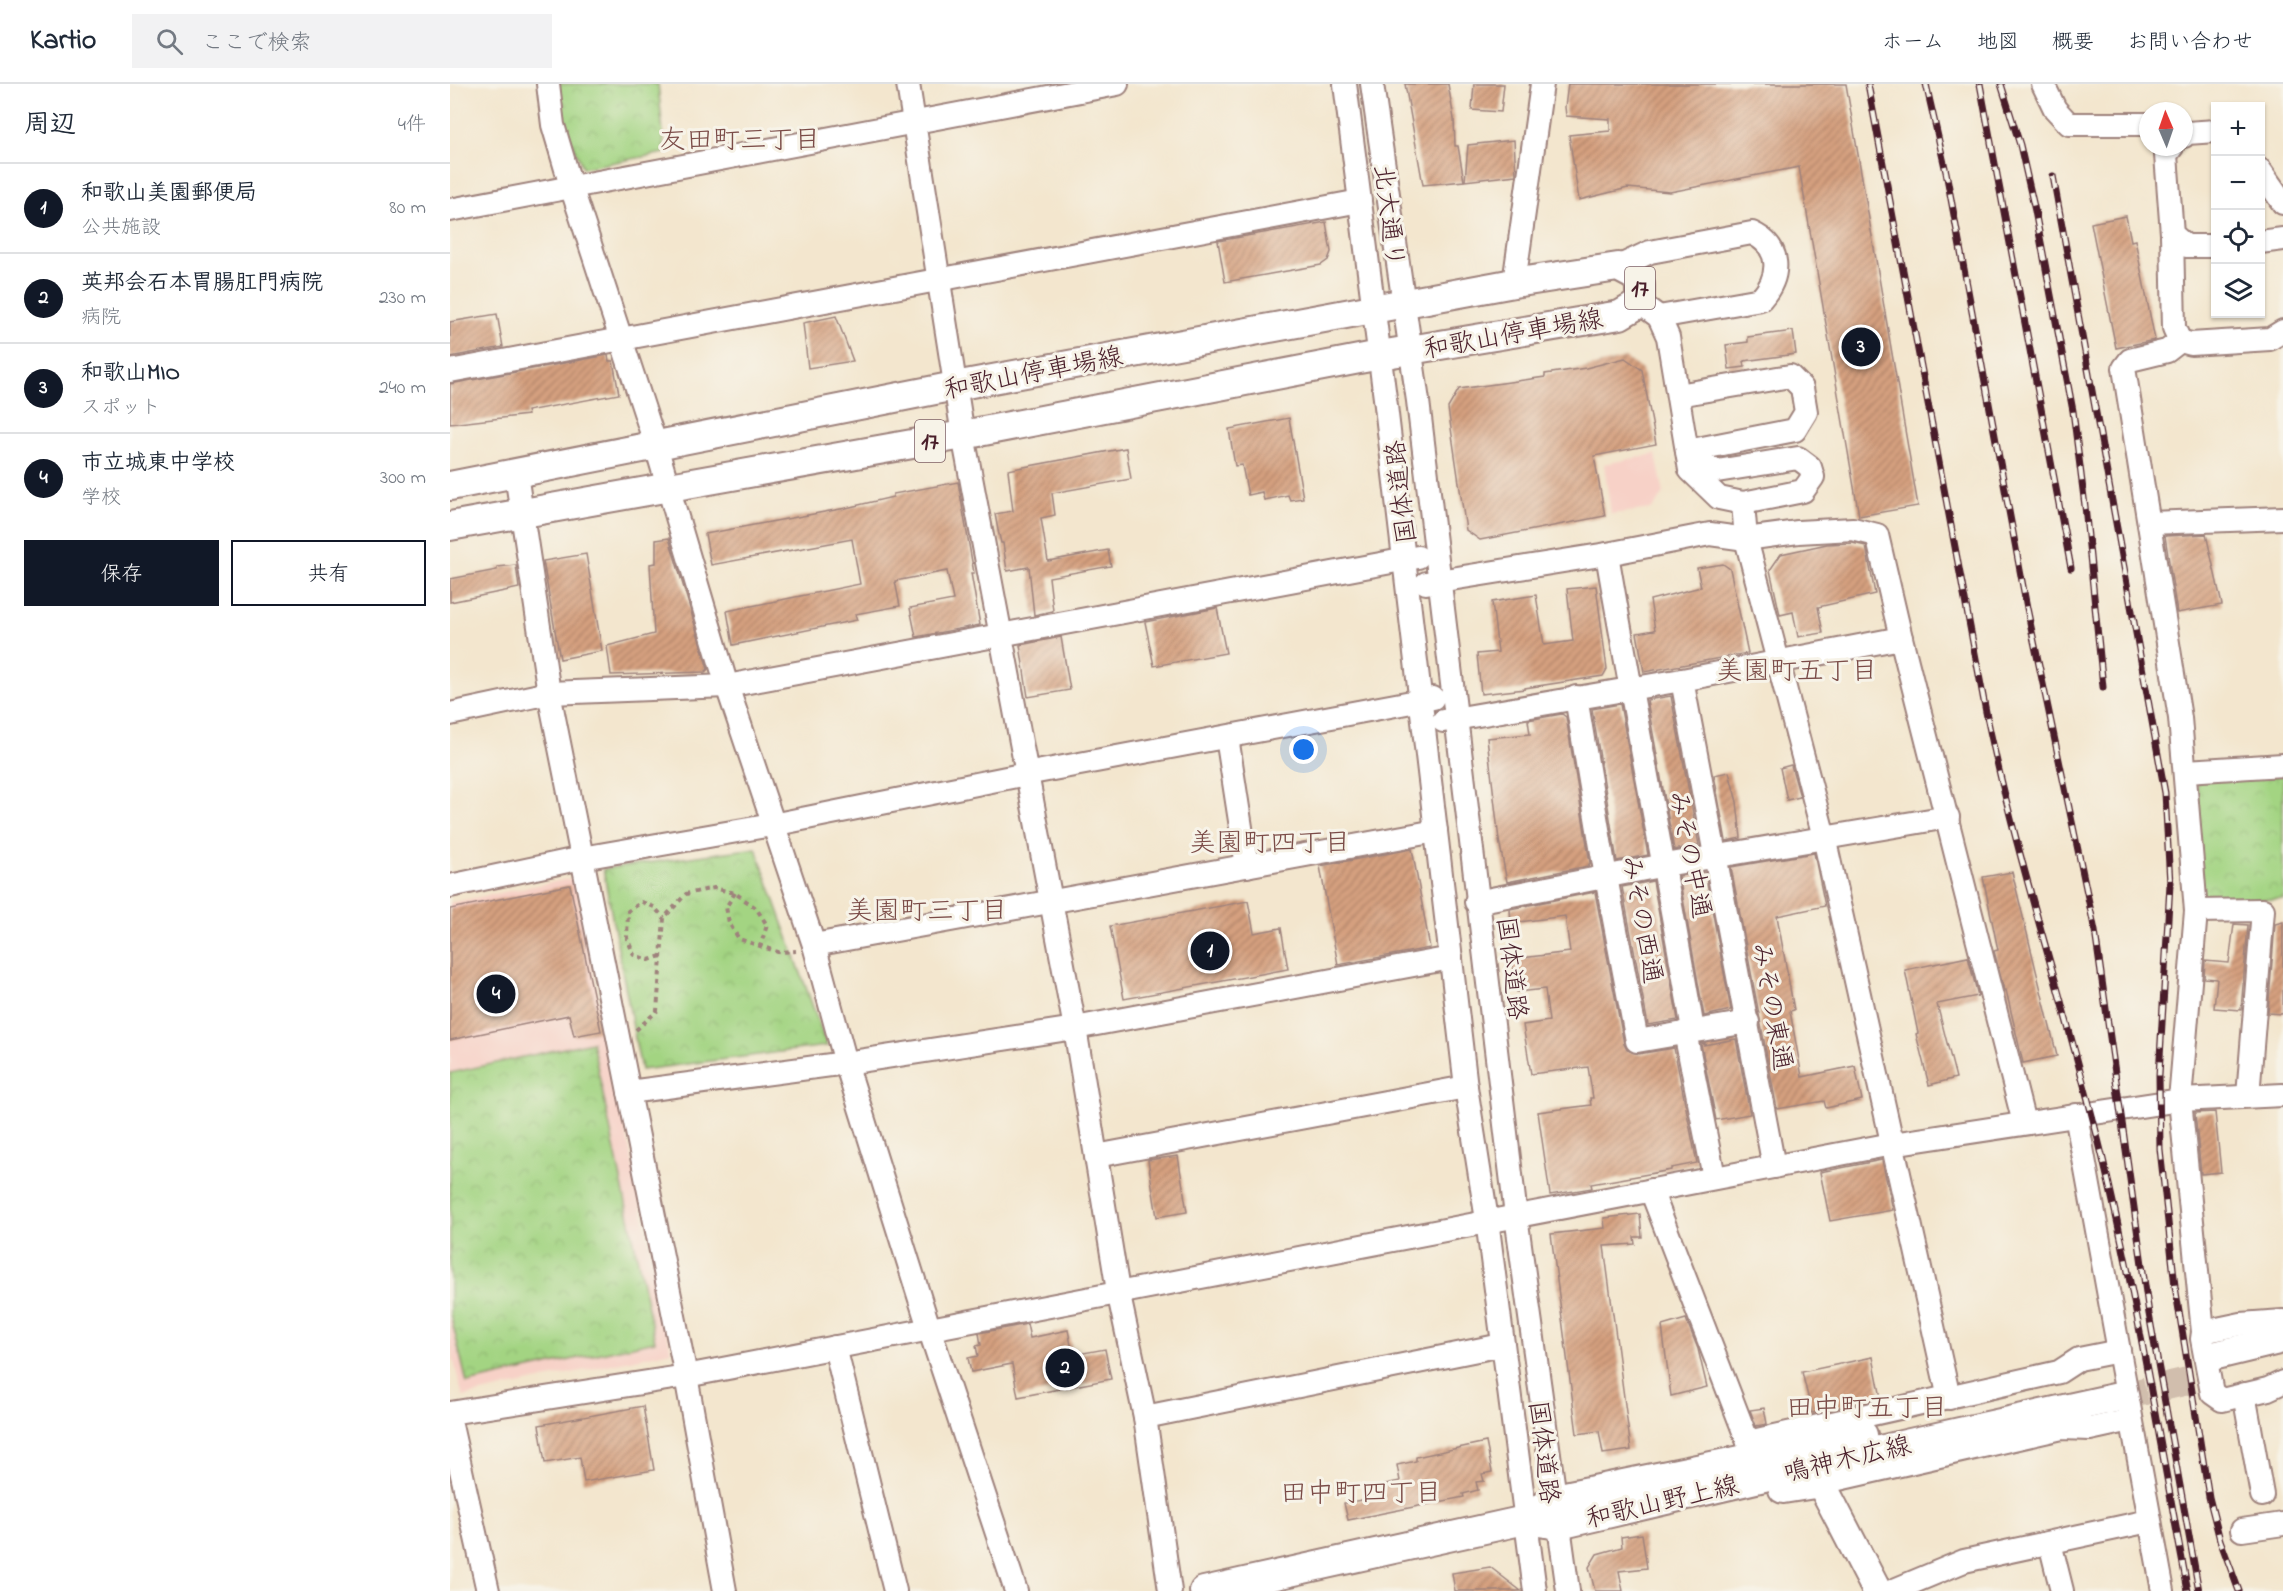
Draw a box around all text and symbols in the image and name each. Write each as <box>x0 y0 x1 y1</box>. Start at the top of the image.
search box <box>132 14 552 68</box>
text: Kartio <box>30 21 96 62</box>
icon: search <box>153 25 186 58</box>
text: ここで検索 <box>201 28 311 60</box>
text: ホーム <box>1882 28 1944 58</box>
text: 地図 <box>1977 28 2019 58</box>
text: 概要 <box>2052 28 2094 58</box>
text: お問い合わせ <box>2127 28 2253 58</box>
north arrow <box>2139 102 2193 156</box>
map controls <box>2211 102 2265 318</box>
button: + <box>2211 102 2265 156</box>
text: 周辺 <box>24 107 76 145</box>
text: 4件 <box>398 111 426 140</box>
district label: 友田町三丁目 <box>659 122 821 161</box>
button: − <box>2211 156 2265 210</box>
street label: 北大通り <box>1362 162 1412 270</box>
text: 和歌山美園郵便局 <box>81 178 257 210</box>
text: 1 <box>40 194 47 223</box>
text: 80 m <box>389 194 426 223</box>
button: locate <box>2211 210 2265 264</box>
text: 公共施設 <box>81 214 161 243</box>
button: layers <box>2211 264 2265 318</box>
road number: 17 <box>1625 267 1655 309</box>
text: 英邦会石本胃腸肛門病院 <box>81 268 323 300</box>
text: 2 <box>39 284 48 313</box>
text: 230 m <box>379 284 426 313</box>
street label: 和歌山停車場線 <box>1421 301 1606 370</box>
text: 病院 <box>81 304 121 333</box>
pin: 3 <box>1842 324 1880 370</box>
street label: 和歌山停車場線 <box>941 339 1127 411</box>
text: 和歌山MIO <box>81 358 180 390</box>
text: 3 <box>39 374 48 403</box>
text: 240 m <box>379 374 426 403</box>
text: スポット <box>81 394 161 423</box>
road number: 17 <box>915 420 945 462</box>
street label: 国体道路 <box>1378 438 1428 546</box>
text: 市立城東中学校 <box>81 448 235 480</box>
text: 4 <box>39 464 48 493</box>
text: 300 m <box>380 464 426 493</box>
text: 学校 <box>81 484 121 513</box>
button: 保存 <box>24 540 219 606</box>
button: 共有 <box>231 540 426 606</box>
district label: 美園町五丁目 <box>1716 653 1878 692</box>
your location <box>1289 735 1318 764</box>
street label: みその中通 <box>1657 787 1719 922</box>
district label: 美園町四丁目 <box>1189 825 1351 864</box>
street label: みその西通 <box>1610 852 1670 987</box>
district label: 美園町三丁目 <box>846 893 1008 932</box>
street label: 国体道路 <box>1485 914 1535 1022</box>
pin: 1 <box>1190 928 1230 974</box>
street label: みその東通 <box>1740 939 1800 1074</box>
pin: 4 <box>476 972 516 1016</box>
pin: 2 <box>1046 1346 1084 1390</box>
district label: 田中町五丁目 <box>1786 1390 1948 1429</box>
street label: 国体道路 <box>1517 1398 1567 1506</box>
street label: 鳴神木広線 <box>1780 1428 1915 1494</box>
street label: 和歌山野上線 <box>1582 1468 1743 1540</box>
district label: 田中町四丁目 <box>1280 1475 1442 1514</box>

